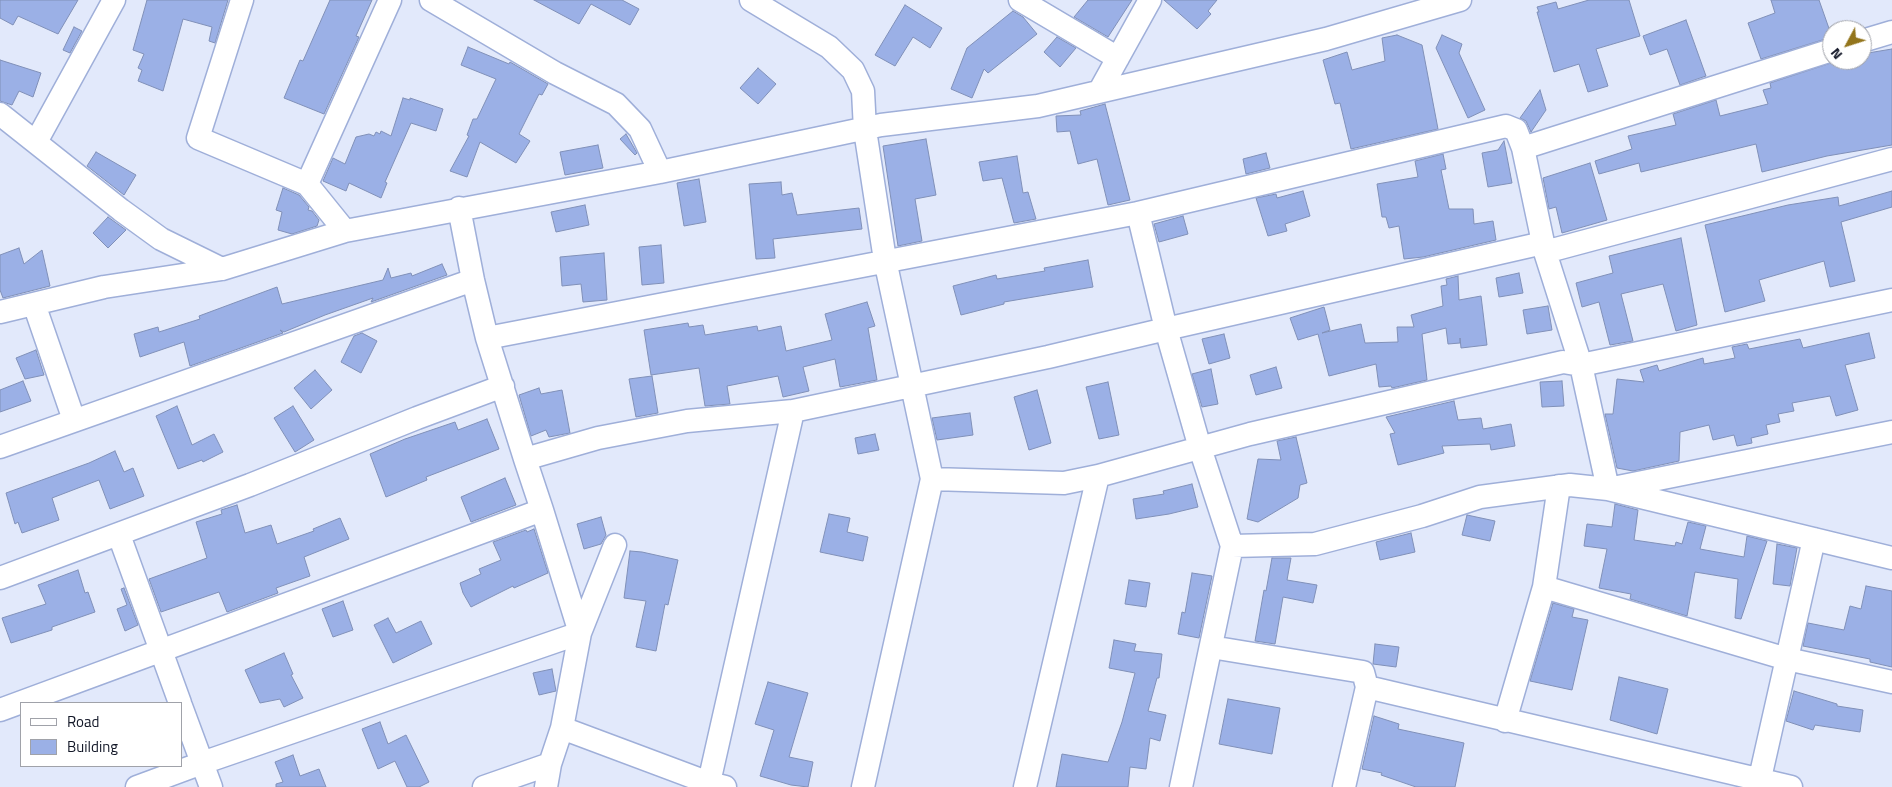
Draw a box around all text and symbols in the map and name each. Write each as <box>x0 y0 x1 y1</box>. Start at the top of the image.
north arrow <box>1822 20 1872 70</box>
text: N <box>1825 44 1847 65</box>
legend <box>20 702 182 767</box>
text: Road <box>67 710 99 733</box>
text: Building <box>67 735 118 758</box>

